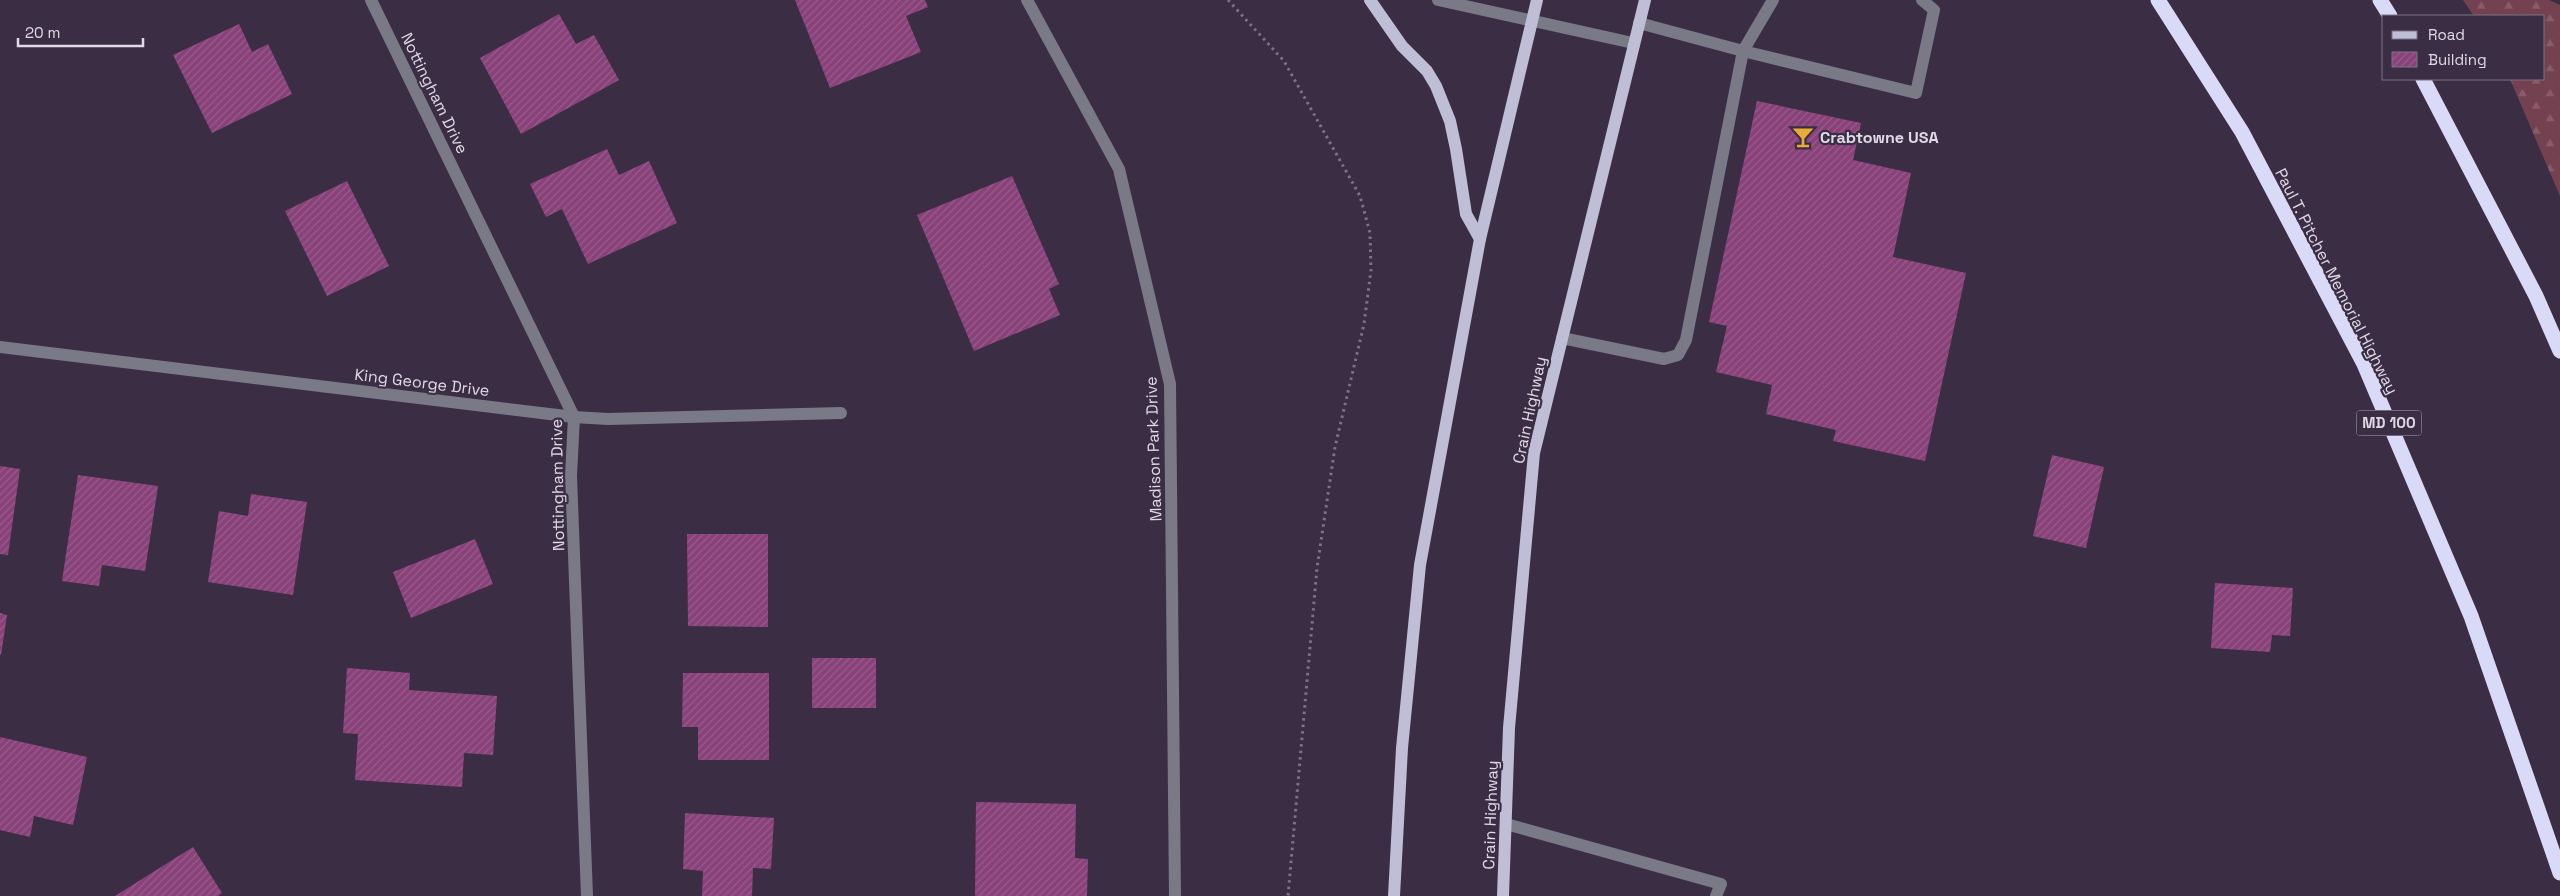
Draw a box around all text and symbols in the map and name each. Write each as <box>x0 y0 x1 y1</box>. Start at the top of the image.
scale bar <box>18 15 142 47</box>
legend <box>2382 15 2545 80</box>
text: 20 m <box>25 23 60 42</box>
text: Road <box>2428 25 2465 44</box>
street label: Nottingham Drive <box>396 29 473 157</box>
text: Building <box>2428 50 2487 69</box>
bar icon: Crabtowne USA <box>1790 124 1816 150</box>
place label: Crabtowne USA <box>1820 127 1939 148</box>
street label: Paul T. Pitcher Memorial Highway <box>2270 165 2403 398</box>
street label: Crain Highway <box>1508 355 1551 466</box>
street label: King George Drive <box>353 364 491 401</box>
street label: Madison Park Drive <box>1140 376 1167 522</box>
road number: MD 100 <box>2356 410 2422 436</box>
street label: Nottingham Drive <box>546 419 569 551</box>
street label: Crain Highway <box>1478 760 1503 870</box>

